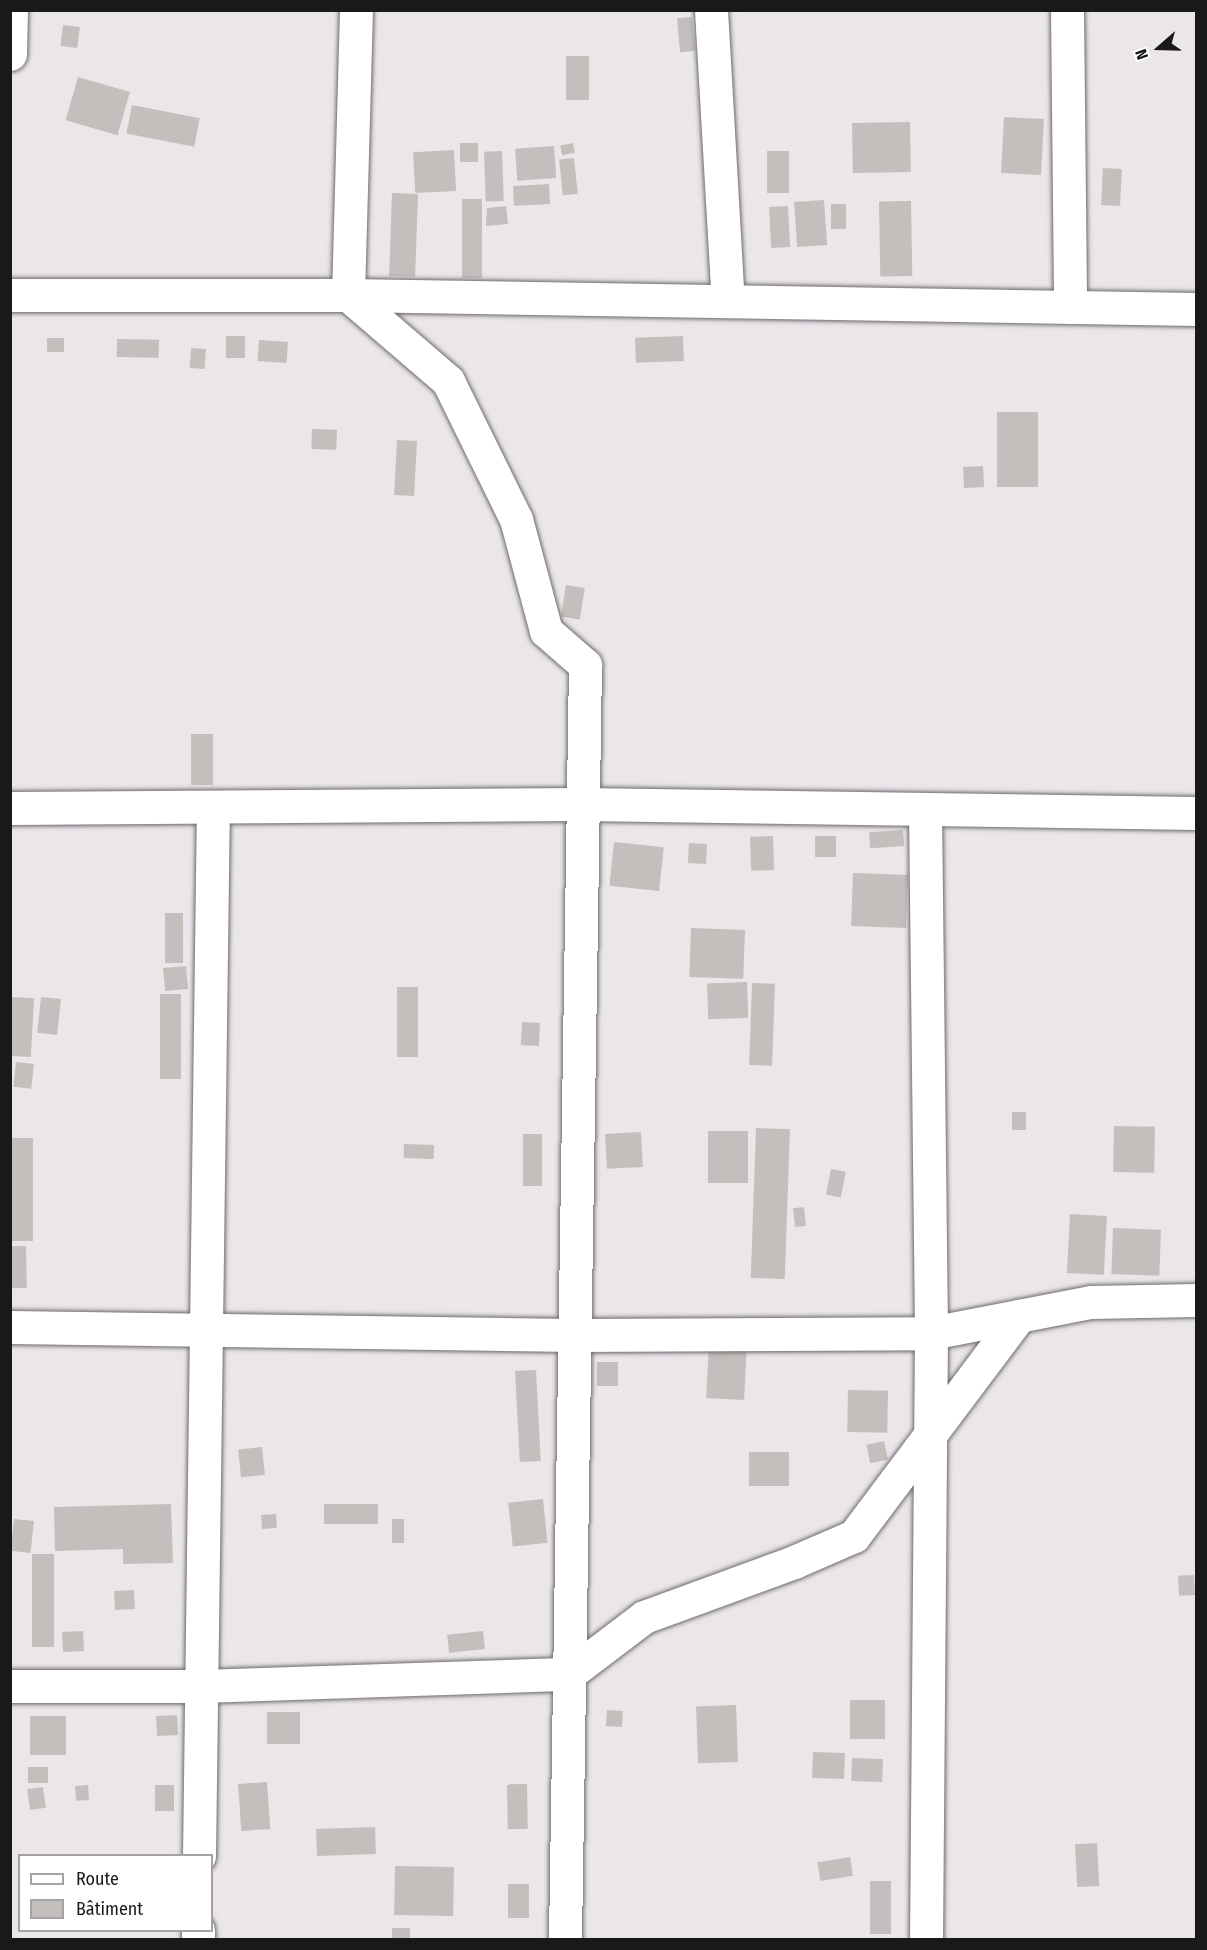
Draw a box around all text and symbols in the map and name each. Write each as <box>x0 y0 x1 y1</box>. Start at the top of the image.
north arrow <box>1129 18 1189 78</box>
text: N <box>1131 47 1152 62</box>
legend <box>18 1854 213 1932</box>
text: Route <box>76 1868 119 1890</box>
text: Bâtiment <box>76 1898 143 1920</box>

